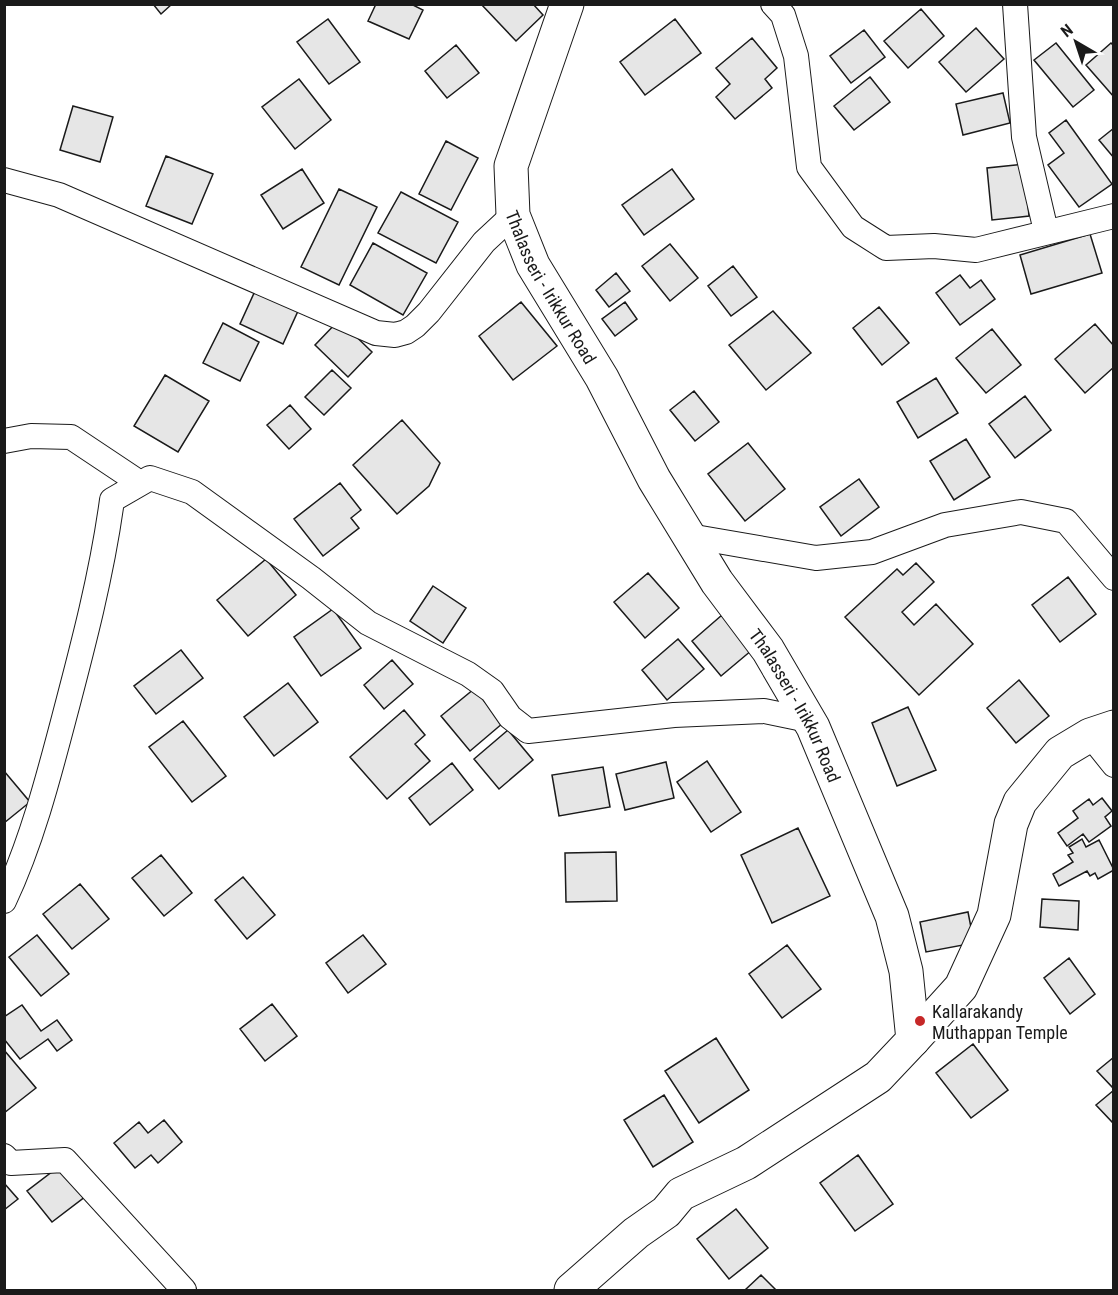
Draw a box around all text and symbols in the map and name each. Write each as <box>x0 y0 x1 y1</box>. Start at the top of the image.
north arrow <box>1046 12 1106 72</box>
text: N <box>1057 20 1077 41</box>
street label: Thalasseri - Irikkur Road <box>502 207 601 367</box>
street label: Thalasseri - Irikkur Road <box>745 625 845 785</box>
place label: Kallarakandy Muthappan Temple <box>932 1001 1068 1043</box>
marker: Kallarakandy Muthappan Temple <box>913 1014 927 1028</box>

